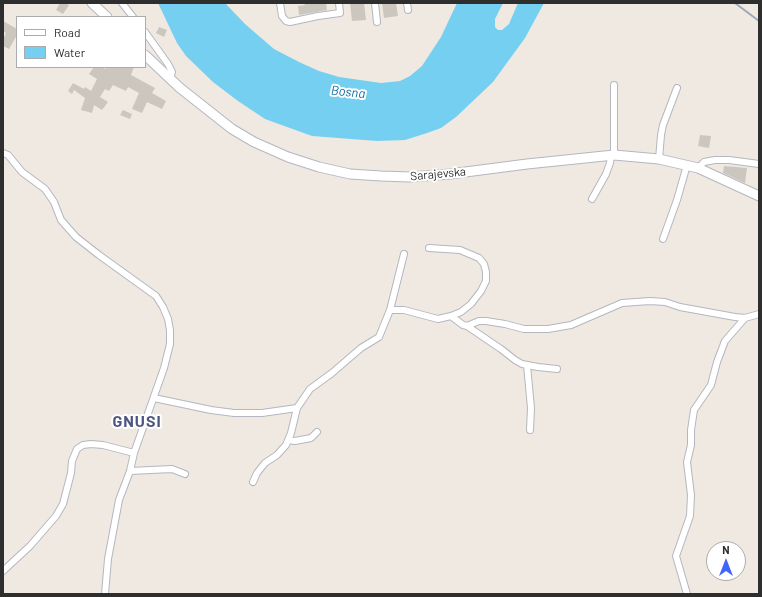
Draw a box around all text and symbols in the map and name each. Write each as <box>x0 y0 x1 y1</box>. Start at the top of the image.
legend <box>16 16 146 68</box>
text: Road <box>54 25 81 39</box>
text: Water <box>54 45 85 59</box>
water label: Bosna <box>330 82 366 102</box>
street label: Sarajevska <box>410 164 466 184</box>
district label: GNUSI <box>112 412 162 432</box>
north arrow <box>706 541 746 581</box>
text: N <box>722 543 730 556</box>

